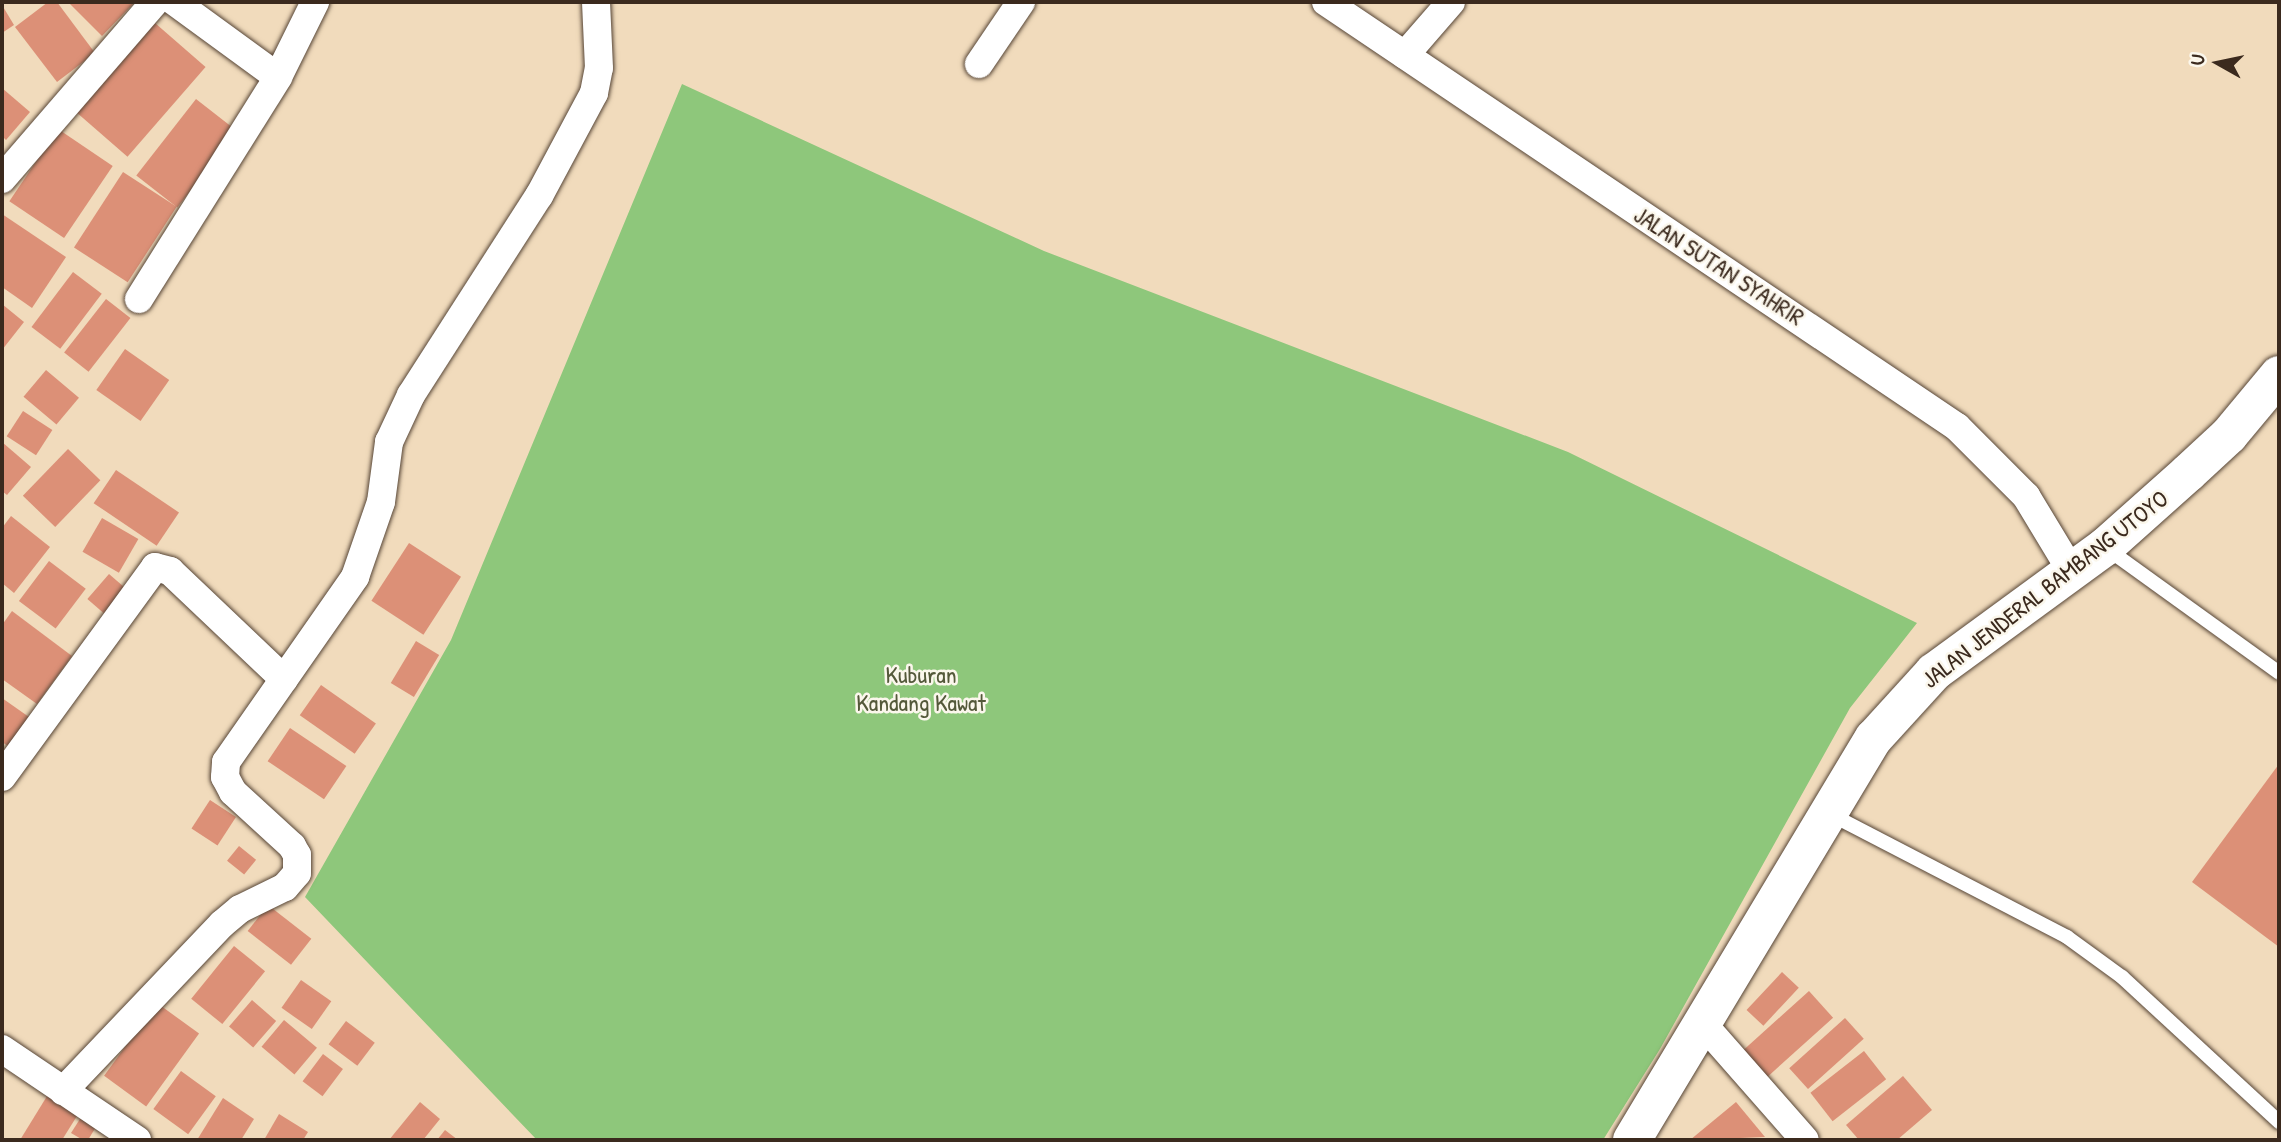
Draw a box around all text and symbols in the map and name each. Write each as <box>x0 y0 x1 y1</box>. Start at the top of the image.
north arrow <box>2183 28 2253 98</box>
text: U <box>2184 53 2211 67</box>
street label: JALAN SUTAN SYAHRIR <box>1629 200 1809 332</box>
street label: JALAN JENDERAL BAMBANG UTOYO <box>1916 484 2174 694</box>
park label: Kuburan Kandang Kawat <box>856 661 986 717</box>

